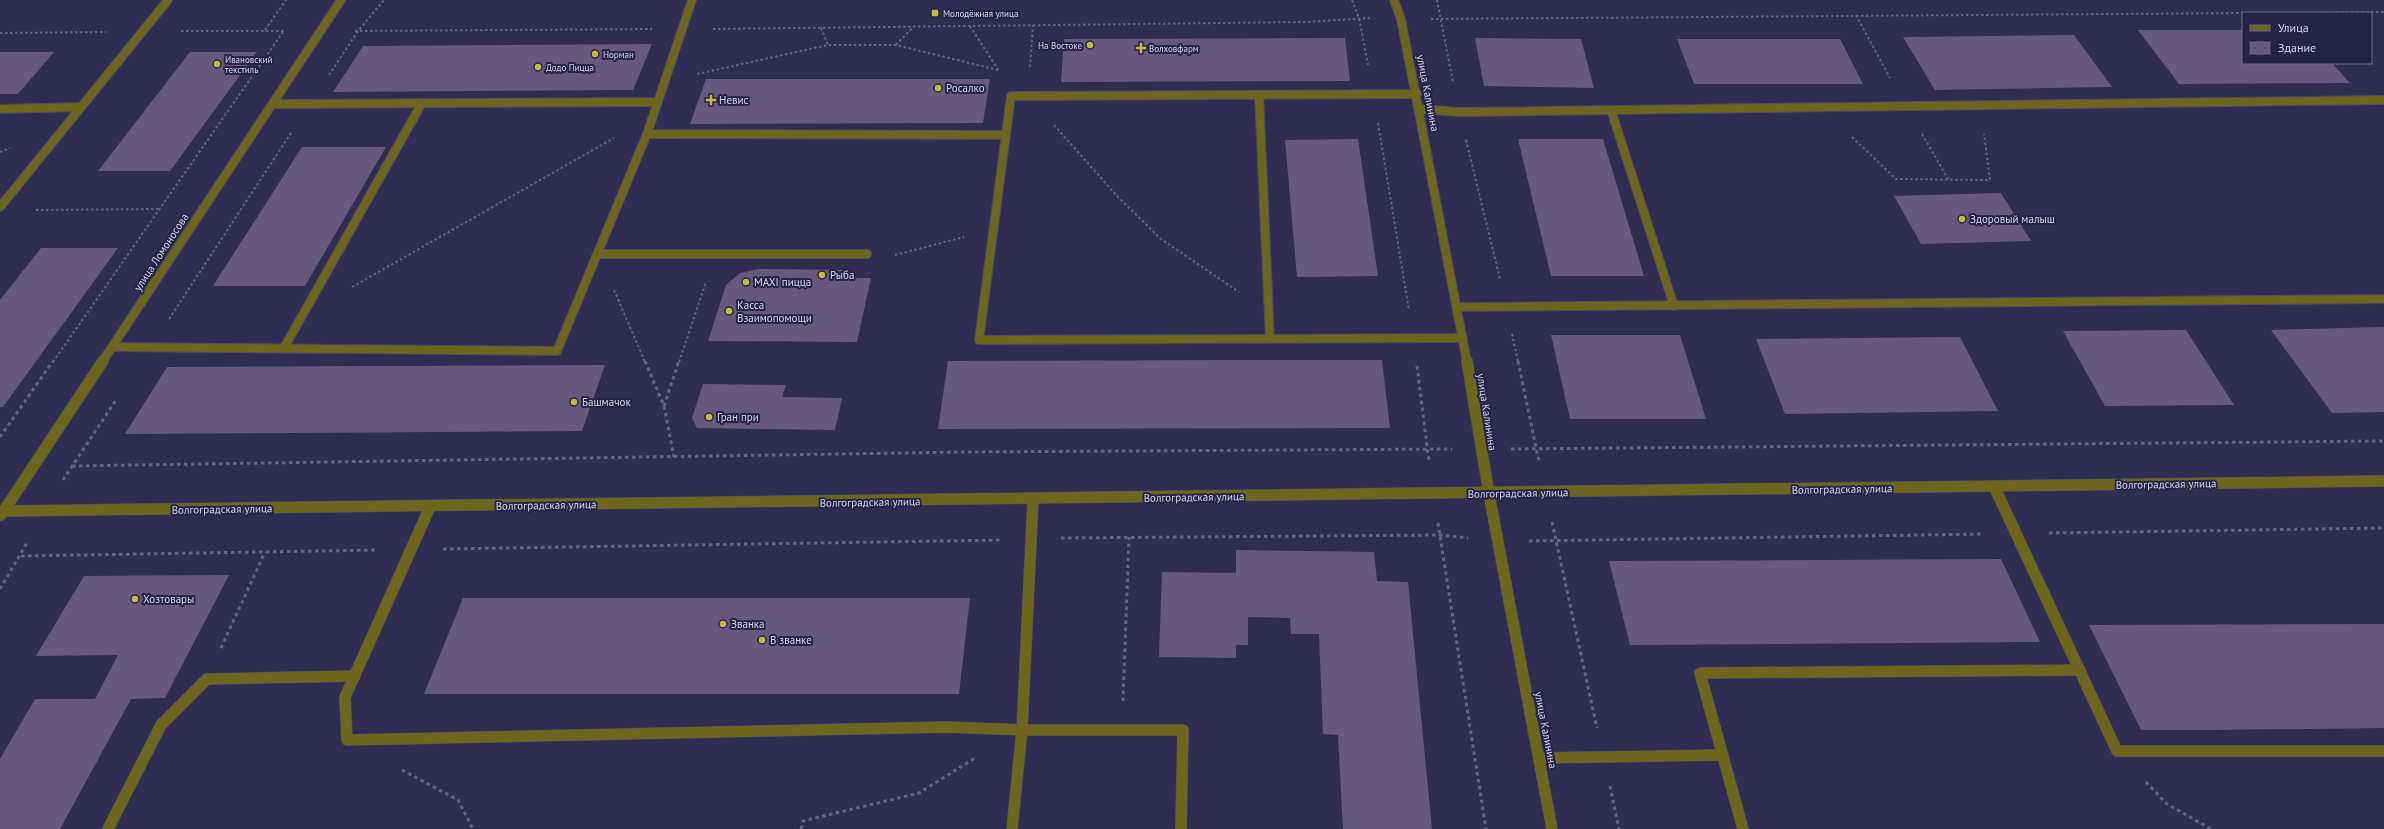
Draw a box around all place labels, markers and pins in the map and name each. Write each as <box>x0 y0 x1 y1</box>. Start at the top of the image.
marker: Молодёжная улица <box>930 8 940 18</box>
place label: Молодёжная улица <box>943 8 1018 19</box>
place label: На Востоке <box>1038 40 1082 51</box>
marker: На Востоке <box>1085 40 1095 50</box>
marker: Волховфарм <box>1136 43 1146 53</box>
place label: Волховфарм <box>1149 43 1199 54</box>
marker: Норман <box>590 49 600 59</box>
place label: Норман <box>603 49 634 60</box>
place label: Ивановский текстиль <box>225 54 273 75</box>
marker: Ивановский текстиль <box>212 59 222 69</box>
marker: Додо Пицца <box>533 62 543 72</box>
place label: Додо Пицца <box>546 62 594 73</box>
place label: Росалко <box>946 81 985 95</box>
marker: Росалко <box>933 83 943 93</box>
place label: Невис <box>719 93 748 107</box>
marker: Невис <box>706 95 716 105</box>
place label: Здоровый малыш <box>1970 212 2055 226</box>
marker: Здоровый малыш <box>1957 214 1967 224</box>
place label: Рыба <box>830 268 854 282</box>
marker: Рыба <box>817 270 827 280</box>
place label: MAXI пицца <box>754 275 811 289</box>
marker: MAXI пицца <box>741 277 751 287</box>
place label: Касса Взаимопомощи <box>737 298 812 325</box>
marker: Касса Взаимопомощи <box>724 306 734 316</box>
place label: Башмачок <box>582 395 631 409</box>
marker: Башмачок <box>569 397 579 407</box>
place label: Гран при <box>717 410 759 424</box>
marker: Гран при <box>704 412 714 422</box>
place label: Хозтовары <box>143 592 194 606</box>
marker: Хозтовары <box>130 594 140 604</box>
place label: Званка <box>731 617 765 631</box>
marker: Званка <box>718 619 728 629</box>
place label: В званке <box>770 633 812 647</box>
marker: В званке <box>757 635 767 645</box>

